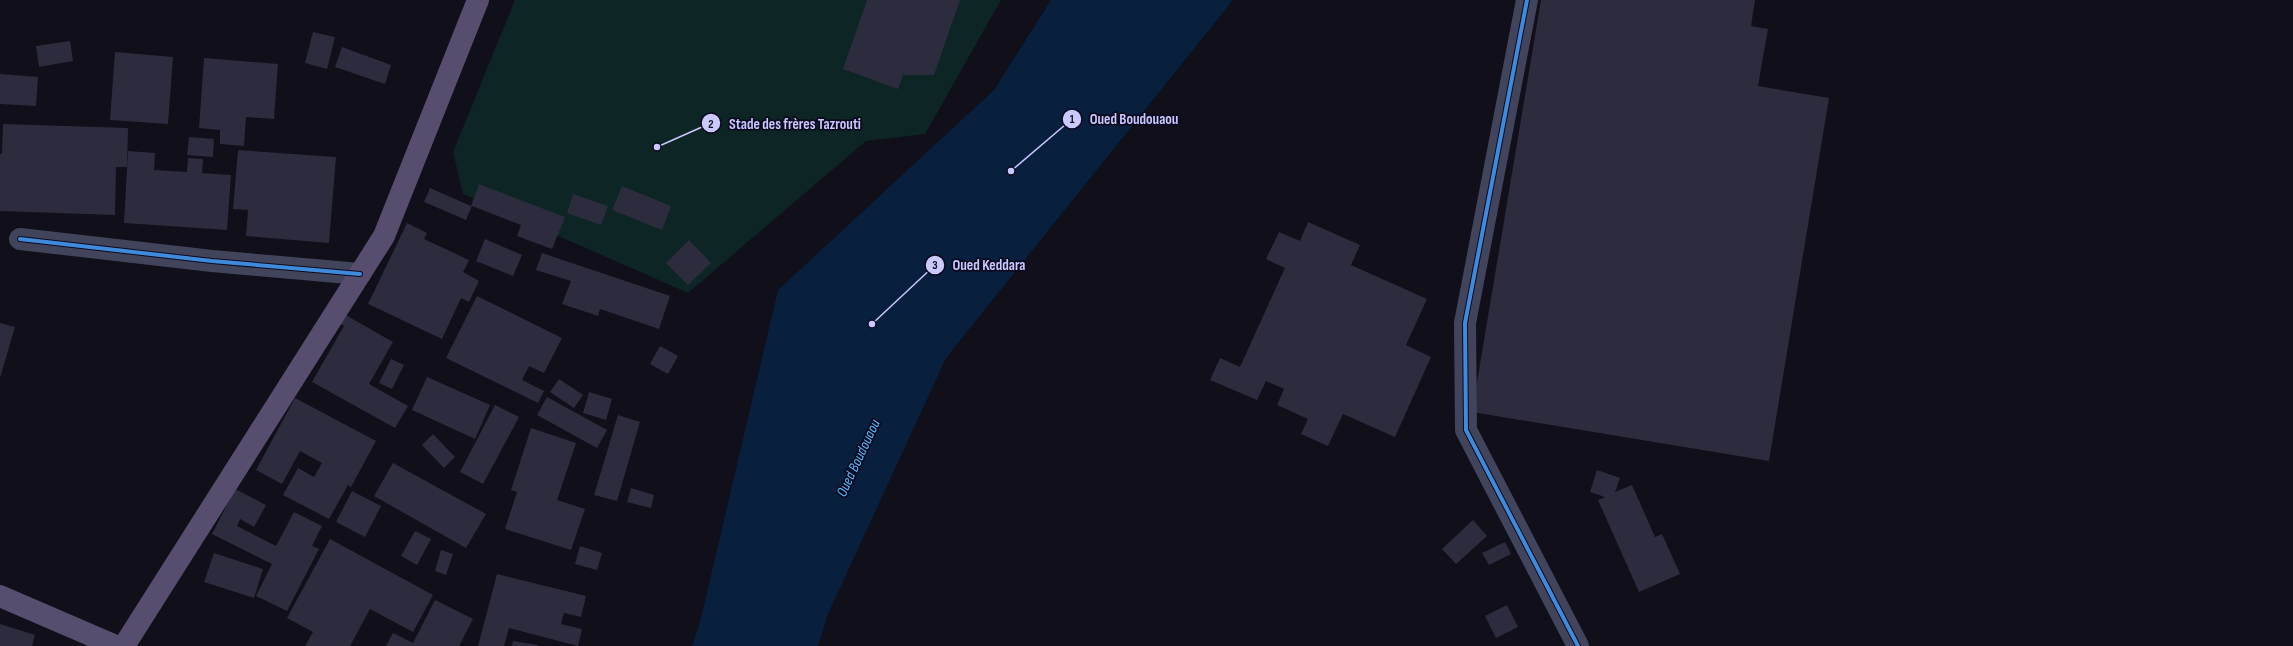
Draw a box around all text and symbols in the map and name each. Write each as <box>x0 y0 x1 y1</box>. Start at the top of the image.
callout: Oued Boudouaou <box>1062 106 1186 133</box>
callout: Stade des frères Tazrouti <box>701 110 868 137</box>
text: Oued Boudouaou <box>1090 110 1178 129</box>
text: 1 <box>1070 112 1075 127</box>
text: Stade des frères Tazrouti <box>729 115 861 134</box>
text: 2 <box>708 117 714 132</box>
callout: Oued Keddara <box>925 251 1034 278</box>
text: Oued Keddara <box>953 256 1025 275</box>
text: 3 <box>932 258 938 273</box>
water label: Oued Boudouaou <box>832 416 885 500</box>

